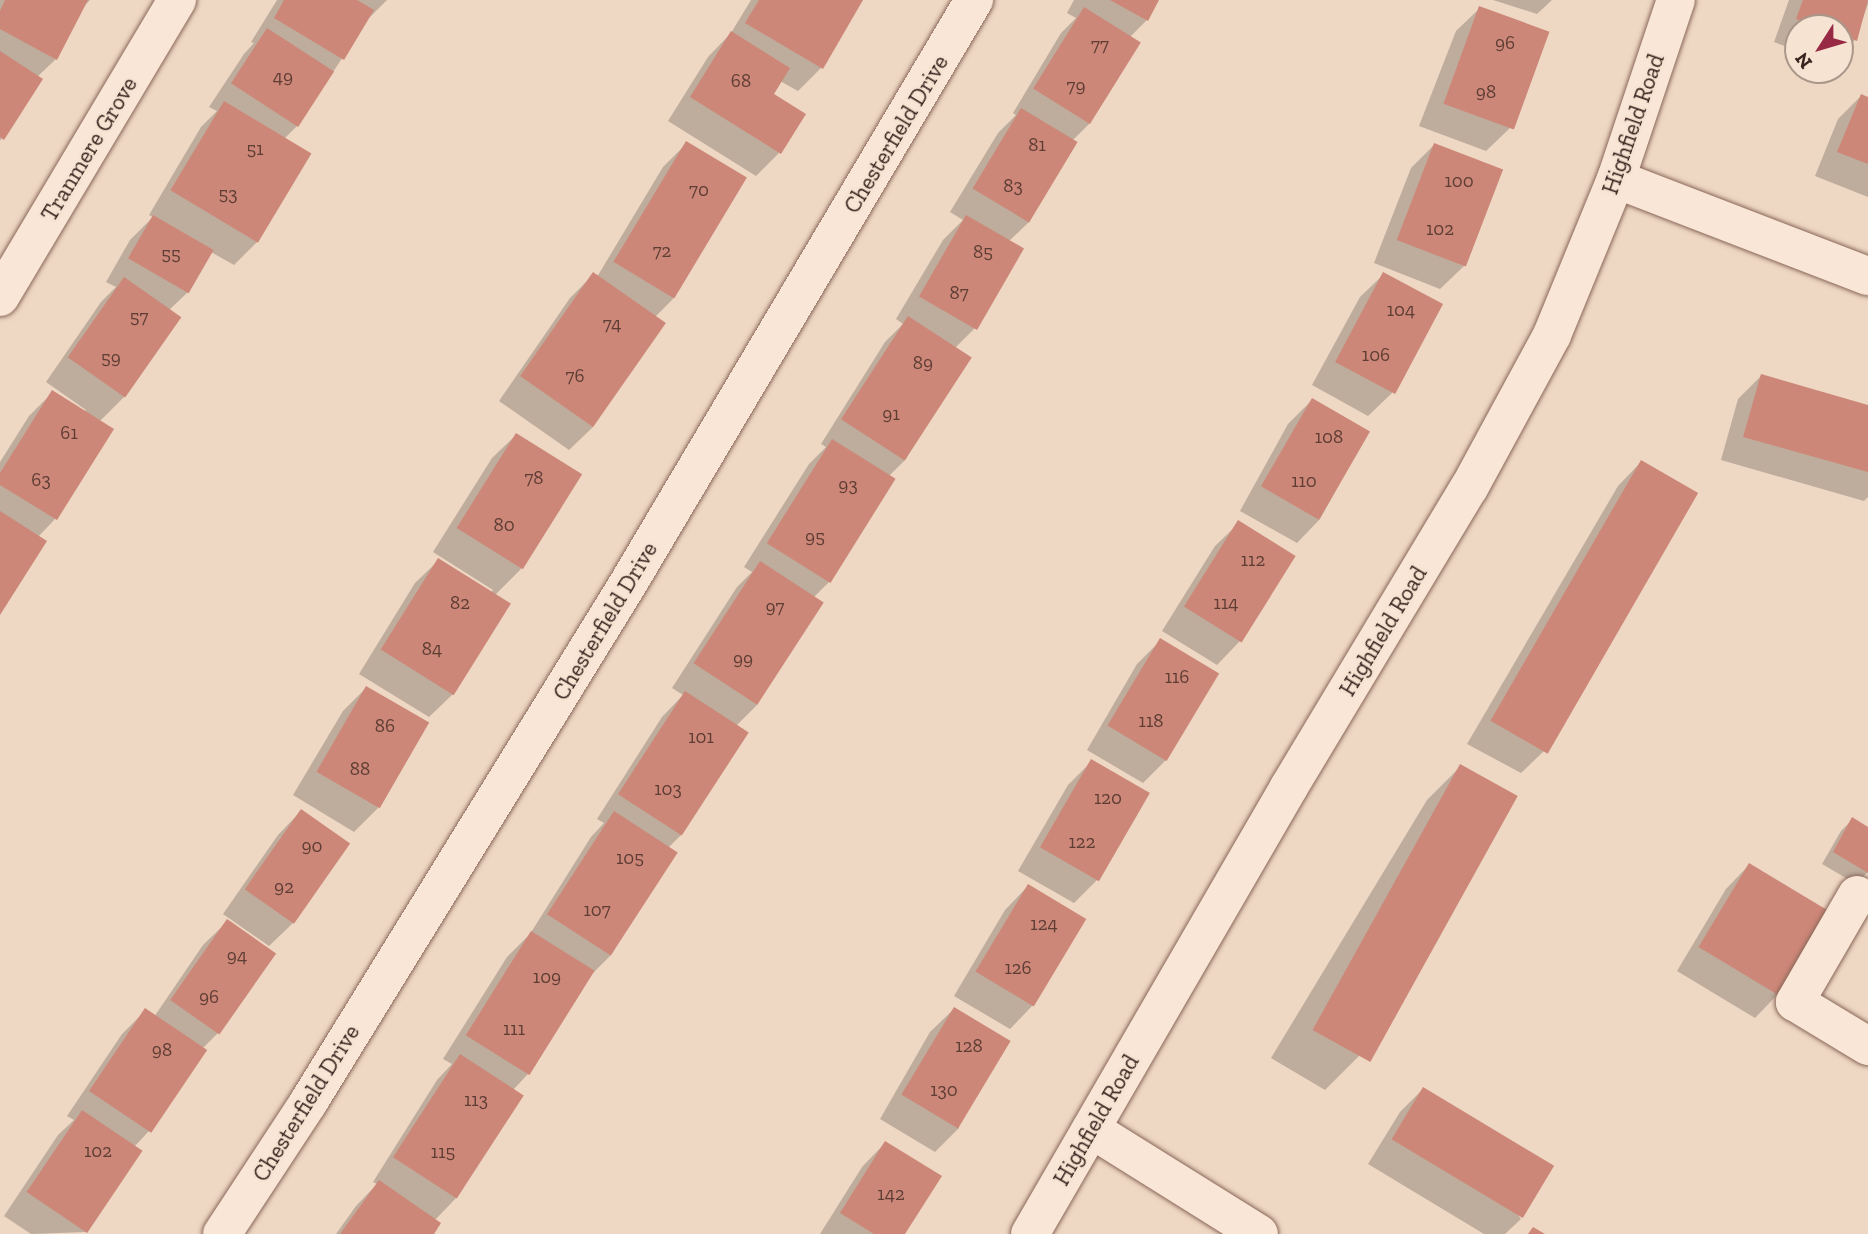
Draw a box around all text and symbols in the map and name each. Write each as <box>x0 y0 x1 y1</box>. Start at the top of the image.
north arrow <box>1784 14 1854 84</box>
house number: 96 <box>1495 32 1515 54</box>
house number: 77 <box>1091 34 1109 56</box>
text: N <box>1790 48 1817 73</box>
street label: Chesterfield Drive <box>838 50 954 218</box>
street label: Highfield Road <box>1596 50 1670 198</box>
house number: 49 <box>273 66 293 88</box>
house number: 68 <box>731 70 751 92</box>
street label: Tranmere Grove <box>35 72 143 226</box>
house number: 79 <box>1066 75 1086 97</box>
house number: 98 <box>1476 81 1496 103</box>
house number: 81 <box>1028 134 1046 156</box>
house number: 51 <box>246 138 264 160</box>
house number: 100 <box>1444 170 1474 192</box>
house number: 83 <box>1003 175 1023 197</box>
house number: 70 <box>689 179 709 201</box>
house number: 53 <box>218 183 238 205</box>
house number: 102 <box>1426 218 1454 240</box>
house number: 72 <box>653 240 671 262</box>
house number: 85 <box>973 241 993 263</box>
house number: 55 <box>161 243 181 265</box>
house number: 87 <box>949 282 969 304</box>
house number: 104 <box>1387 299 1415 321</box>
house number: 57 <box>130 306 148 328</box>
house number: 74 <box>603 313 621 335</box>
house number: 106 <box>1362 344 1390 366</box>
house number: 59 <box>101 347 121 369</box>
house number: 89 <box>913 352 933 374</box>
house number: 76 <box>565 365 585 387</box>
house number: 91 <box>882 403 900 425</box>
house number: 61 <box>60 422 78 444</box>
house number: 108 <box>1315 426 1343 448</box>
house number: 78 <box>524 467 544 489</box>
house number: 63 <box>31 469 51 491</box>
house number: 110 <box>1291 470 1317 492</box>
house number: 93 <box>838 474 858 496</box>
house number: 80 <box>493 514 515 536</box>
house number: 95 <box>805 526 825 548</box>
street label: Chesterfield Drive <box>547 537 663 705</box>
house number: 112 <box>1241 549 1265 571</box>
street label: Highfield Road <box>1333 561 1433 701</box>
house number: 82 <box>450 592 470 614</box>
house number: 114 <box>1214 592 1238 614</box>
house number: 97 <box>765 596 785 618</box>
house number: 84 <box>422 638 442 660</box>
house number: 99 <box>733 648 753 670</box>
house number: 116 <box>1165 666 1189 688</box>
house number: 118 <box>1139 710 1163 732</box>
house number: 86 <box>375 715 395 737</box>
house number: 101 <box>688 726 714 748</box>
house number: 88 <box>350 758 370 780</box>
house number: 103 <box>654 778 682 800</box>
house number: 120 <box>1094 787 1122 809</box>
house number: 122 <box>1069 831 1095 853</box>
house number: 90 <box>301 835 323 857</box>
house number: 105 <box>616 847 644 869</box>
house number: 92 <box>274 876 294 898</box>
house number: 107 <box>583 899 611 921</box>
house number: 124 <box>1030 913 1058 935</box>
house number: 94 <box>227 945 247 967</box>
house number: 126 <box>1004 957 1032 979</box>
house number: 109 <box>533 966 561 988</box>
house number: 96 <box>199 986 219 1008</box>
house number: 111 <box>503 1018 525 1040</box>
street label: Chesterfield Drive <box>247 1020 365 1186</box>
house number: 128 <box>955 1035 983 1057</box>
house number: 98 <box>152 1039 172 1061</box>
street label: Highfield Road <box>1047 1050 1145 1190</box>
house number: 130 <box>930 1079 958 1101</box>
house number: 113 <box>464 1089 488 1111</box>
house number: 102 <box>84 1140 112 1162</box>
house number: 115 <box>431 1141 455 1163</box>
house number: 142 <box>877 1183 905 1205</box>

